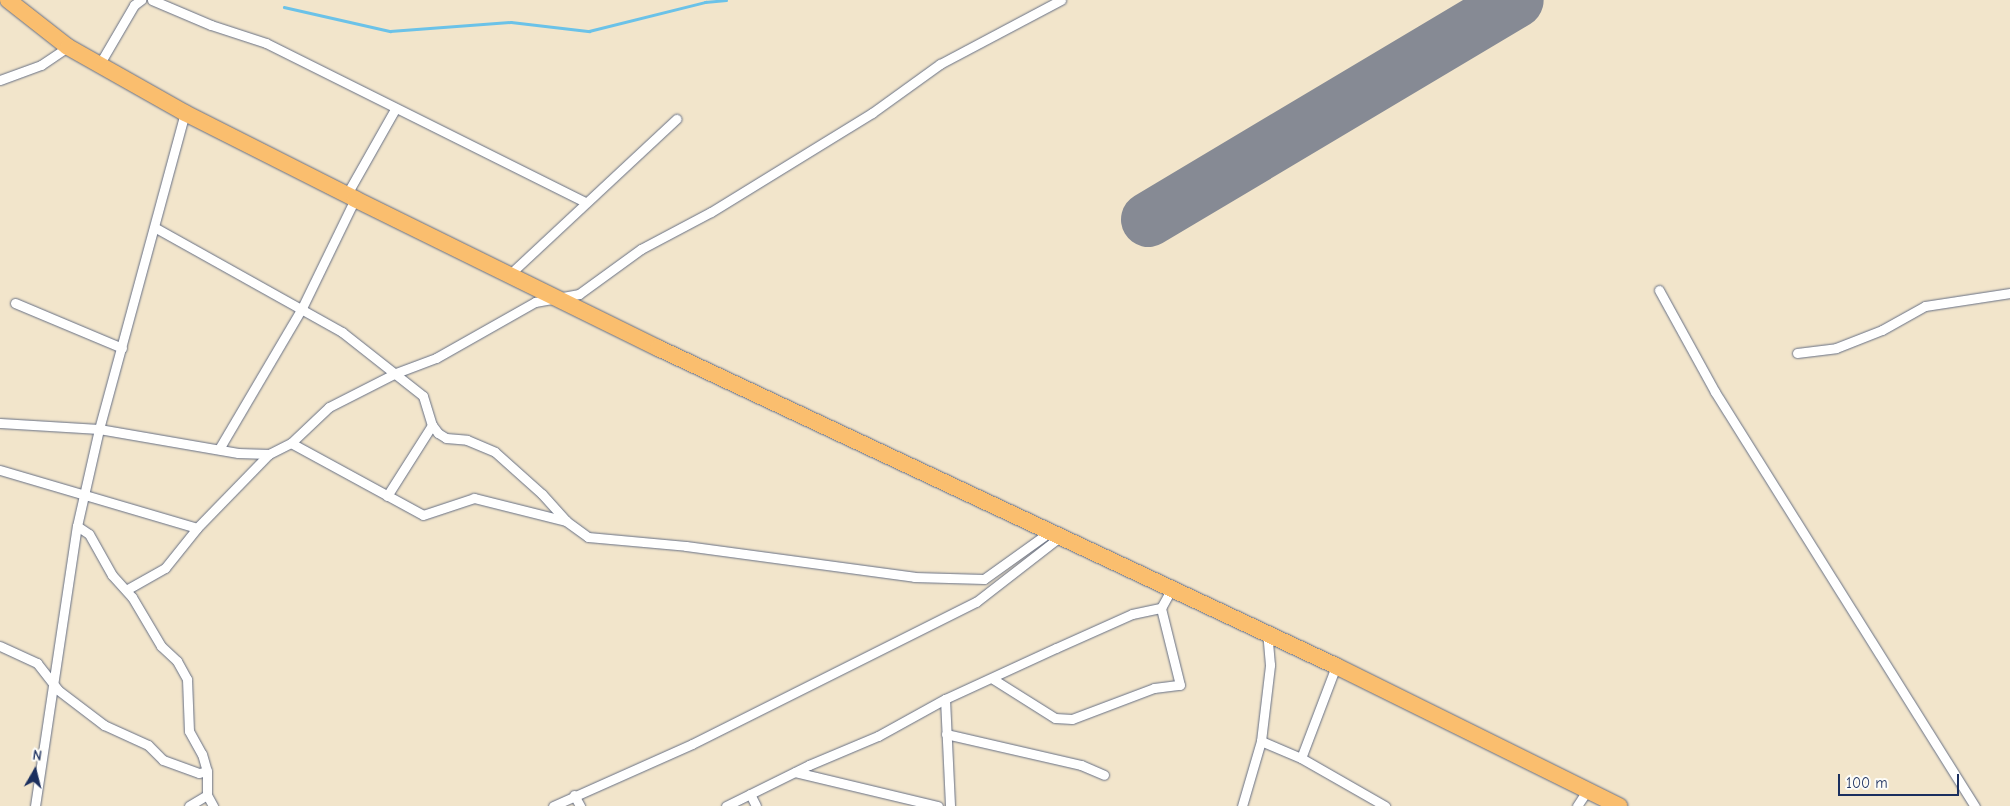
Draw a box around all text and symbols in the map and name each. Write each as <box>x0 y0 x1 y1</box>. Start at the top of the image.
north arrow <box>10 746 60 796</box>
text: N <box>31 747 43 765</box>
scale bar <box>1840 764 1961 796</box>
text: 100 m <box>1846 774 1888 792</box>

